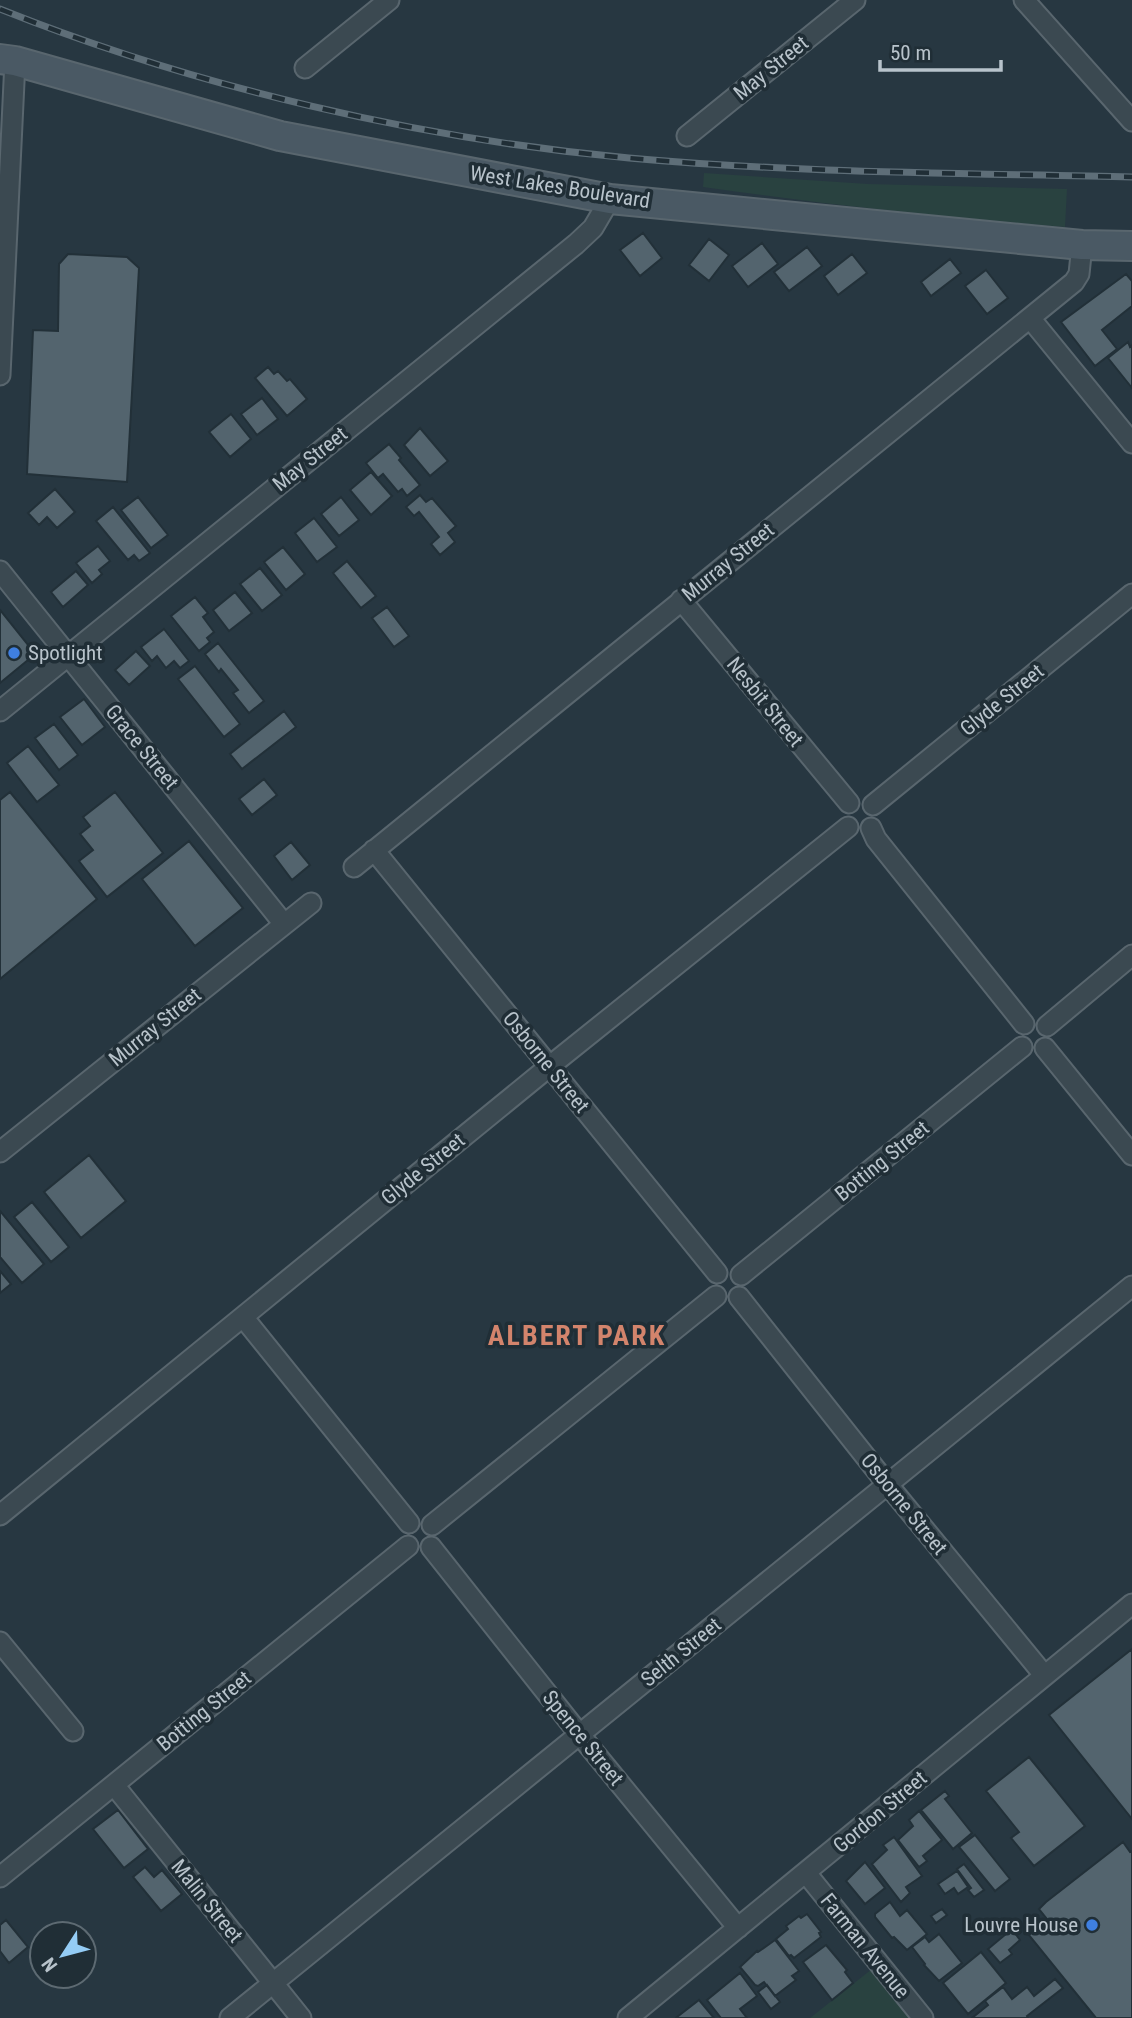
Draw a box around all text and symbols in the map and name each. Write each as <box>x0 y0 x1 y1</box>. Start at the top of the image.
scale bar <box>880 28 1001 72</box>
street label: May Street <box>729 31 813 105</box>
text: 50 m <box>890 41 931 65</box>
street label: West Lakes Boulevard <box>468 161 652 213</box>
street label: May Street <box>268 422 352 496</box>
street label: Murray Street <box>677 518 779 606</box>
place label: Spotlight <box>28 641 102 665</box>
marker: Spotlight <box>6 645 22 661</box>
street label: Nesbit Street <box>722 653 808 751</box>
street label: Glyde Street <box>956 659 1048 741</box>
street label: Grace Street <box>101 700 183 794</box>
street label: Murray Street <box>104 983 206 1071</box>
street label: Osborne Street <box>498 1006 594 1118</box>
street label: Botting Street <box>830 1116 934 1206</box>
street label: Glyde Street <box>377 1128 469 1210</box>
district label: ALBERT PARK <box>488 1319 666 1352</box>
street label: Osborne Street <box>856 1448 952 1560</box>
street label: Selth Street <box>636 1612 726 1692</box>
street label: Botting Street <box>152 1666 256 1756</box>
street label: Spence Street <box>538 1686 628 1790</box>
street label: Gordon Street <box>829 1766 931 1858</box>
street label: Malin Street <box>166 1855 248 1947</box>
street label: Farman Avenue <box>816 1889 915 2003</box>
place label: Louvre House <box>964 1913 1078 1937</box>
marker: Louvre House <box>1084 1917 1100 1933</box>
north arrow <box>28 1920 98 1990</box>
text: N <box>37 1953 62 1976</box>

